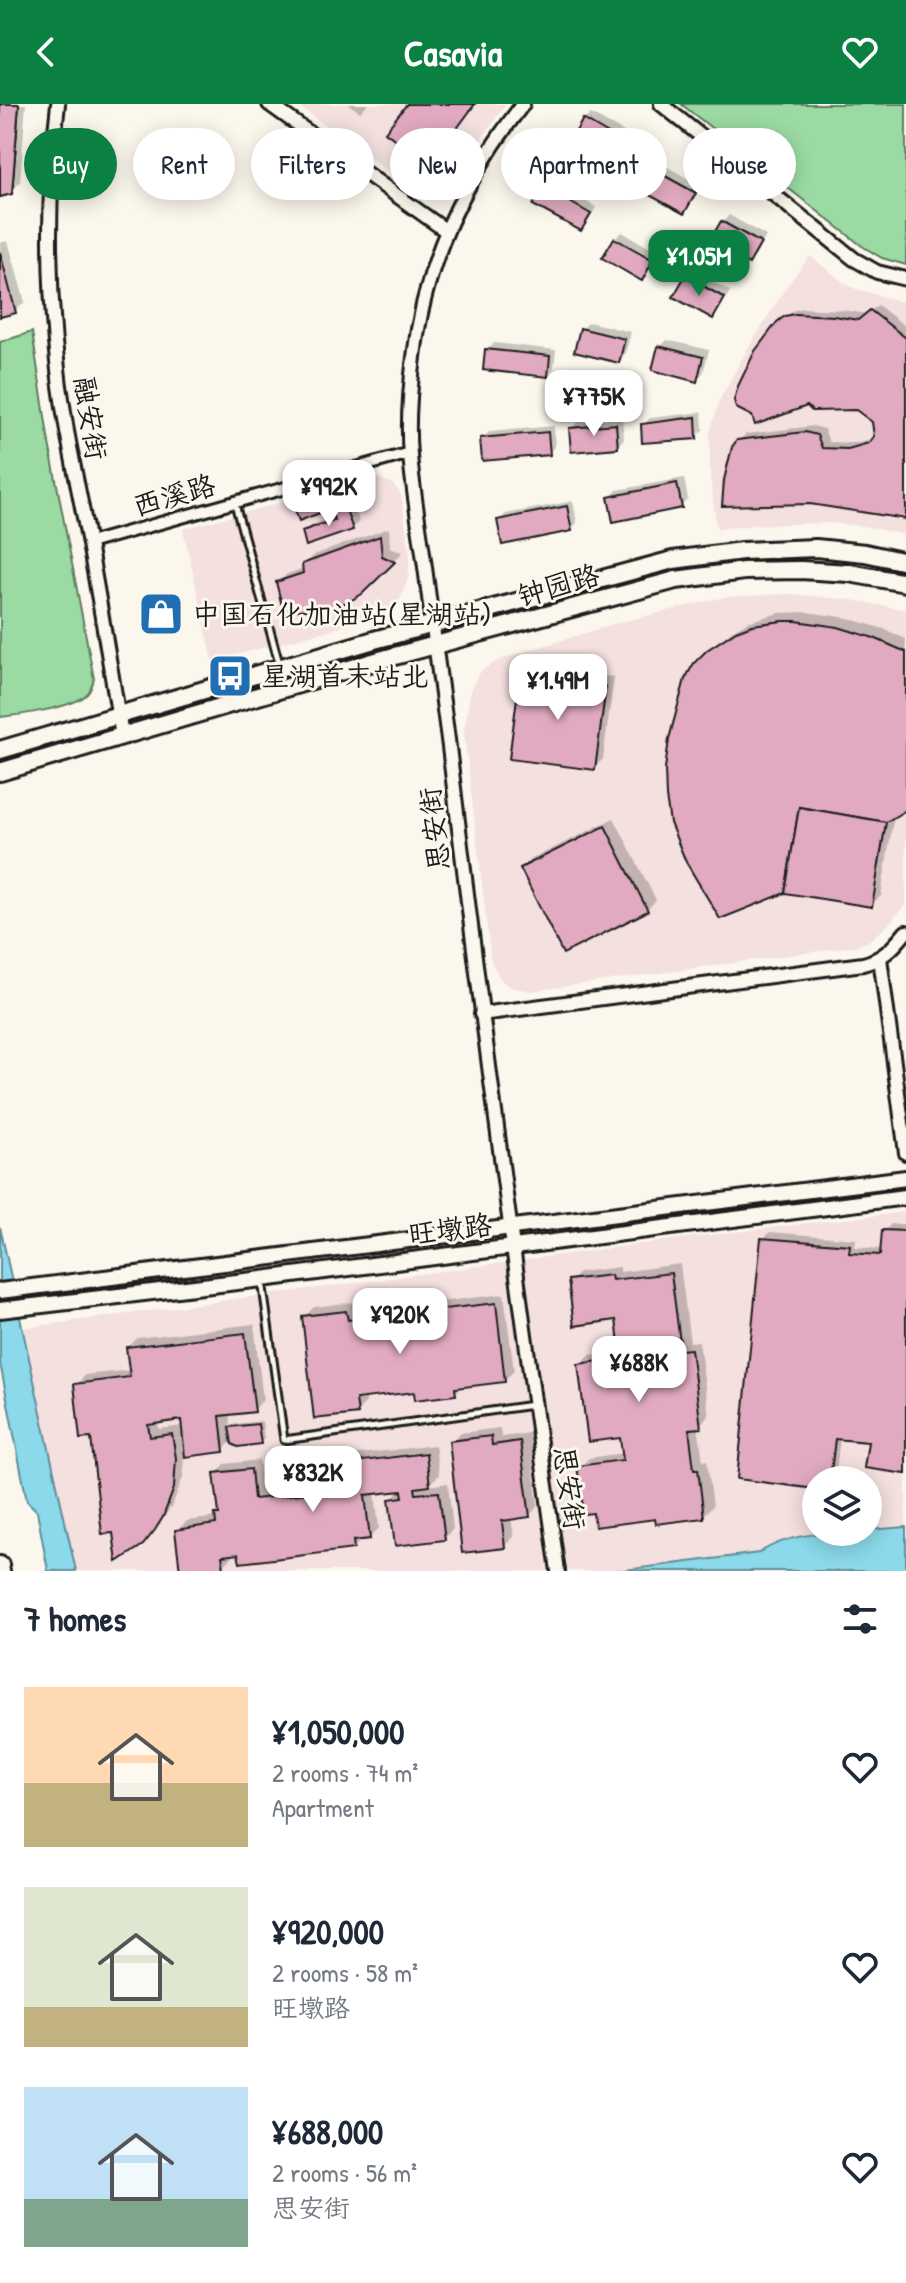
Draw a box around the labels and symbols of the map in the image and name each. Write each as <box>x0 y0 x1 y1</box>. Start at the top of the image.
pin: ¥1.05M <box>634 230 764 298</box>
pin: ¥775K <box>538 370 650 438</box>
street label: 融安街 <box>66 374 116 462</box>
pin: ¥992K <box>273 460 385 528</box>
street label: 西溪路 <box>128 465 220 525</box>
street label: 钟园路 <box>512 555 604 615</box>
shop icon: 中国石化加油站(星湖站) <box>137 590 185 638</box>
place label: 中国石化加油站(星湖站) <box>192 595 492 633</box>
bus stop icon: 星湖首末站北 <box>206 652 254 700</box>
pin: ¥1.49M <box>493 654 623 722</box>
place label: 星湖首末站北 <box>261 657 429 695</box>
street label: 思安街 <box>410 785 458 873</box>
street label: 旺墩路 <box>406 1205 494 1253</box>
pin: ¥920K <box>344 1288 456 1356</box>
pin: ¥688K <box>583 1336 695 1404</box>
street label: 思安街 <box>545 1444 595 1532</box>
pin: ¥832K <box>257 1446 369 1514</box>

